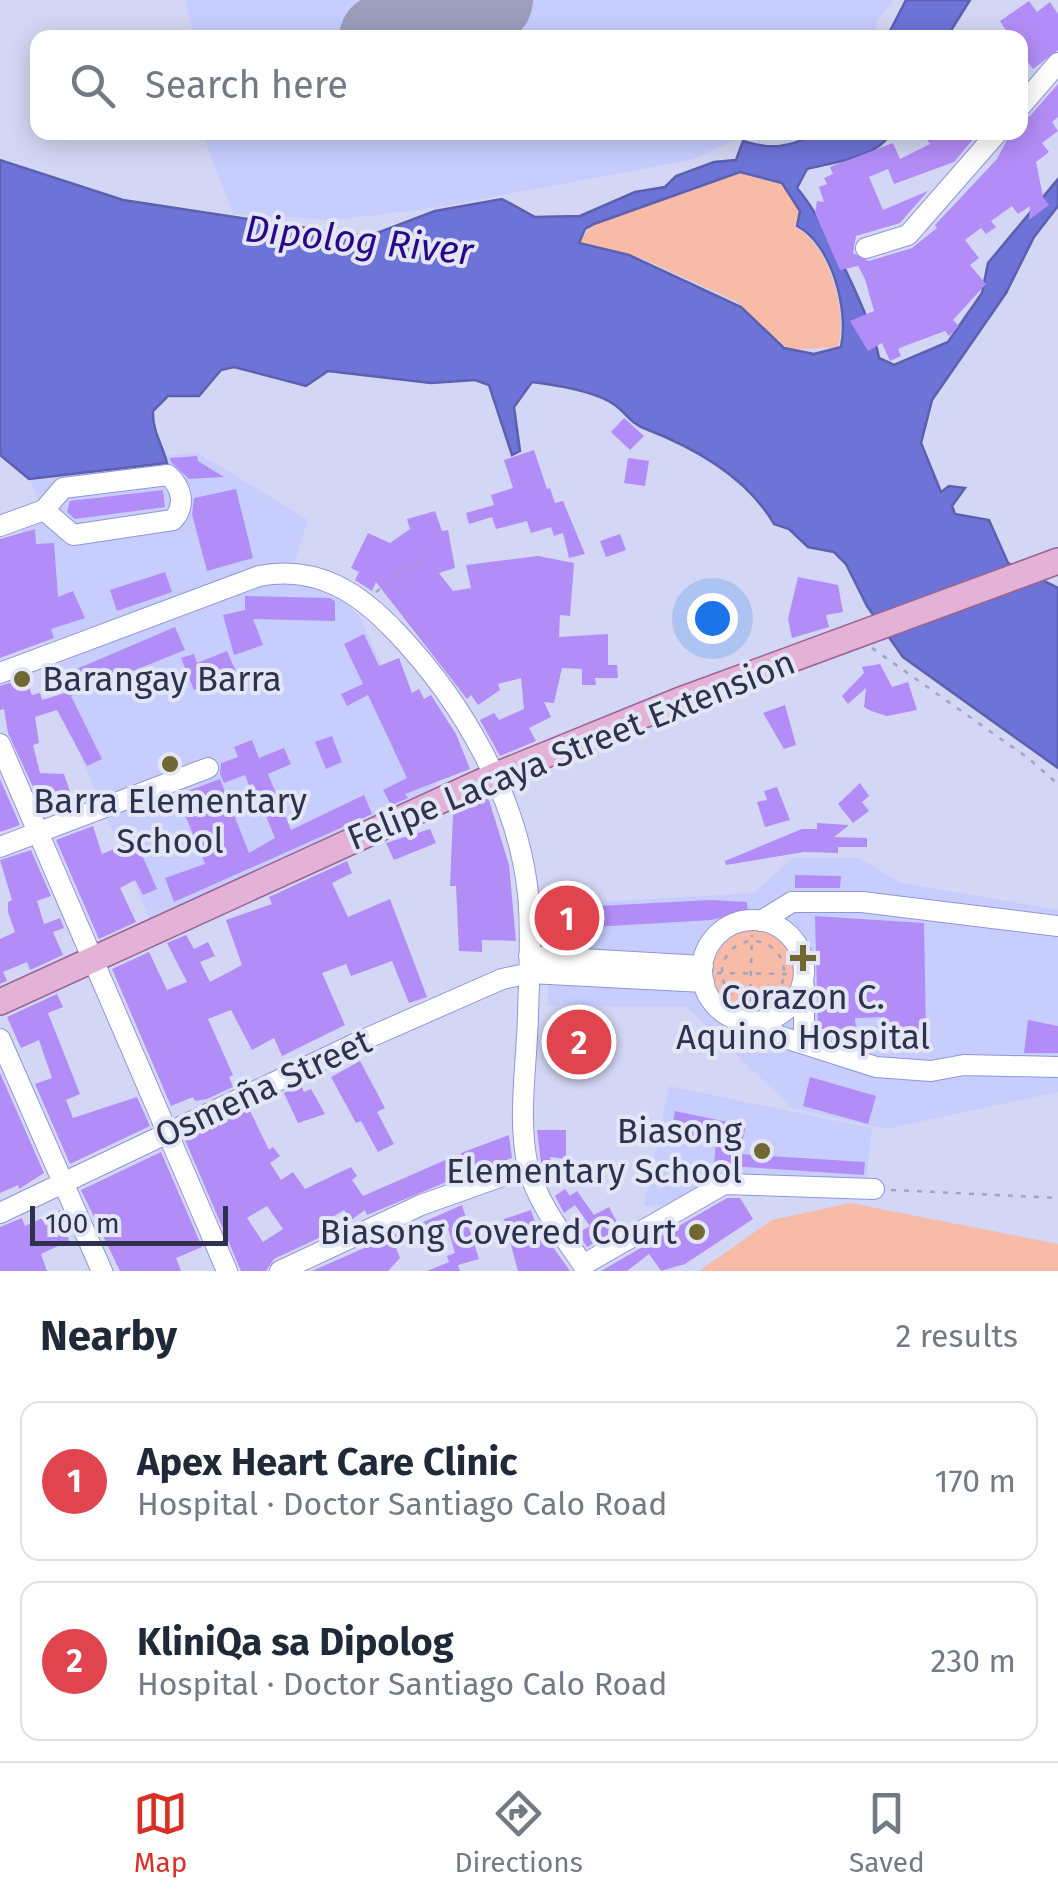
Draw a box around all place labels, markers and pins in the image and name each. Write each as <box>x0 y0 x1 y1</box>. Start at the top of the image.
place label: Barangay Barra <box>42 658 282 700</box>
marker: Barangay Barra <box>11 668 33 690</box>
marker: Barra Elementary School <box>159 753 181 775</box>
place label: Barra Elementary School <box>33 780 307 862</box>
pin: 1 <box>534 880 600 956</box>
marker: Corazon C. Aquino Hospital <box>790 945 816 971</box>
place label: Corazon C. Aquino Hospital <box>676 976 930 1058</box>
pin: 2 <box>546 1004 612 1080</box>
place label: Biasong Elementary School <box>446 1110 743 1192</box>
marker: Biasong Elementary School <box>751 1140 773 1162</box>
place label: Biasong Covered Court <box>319 1211 677 1253</box>
marker: Biasong Covered Court <box>686 1221 708 1243</box>

